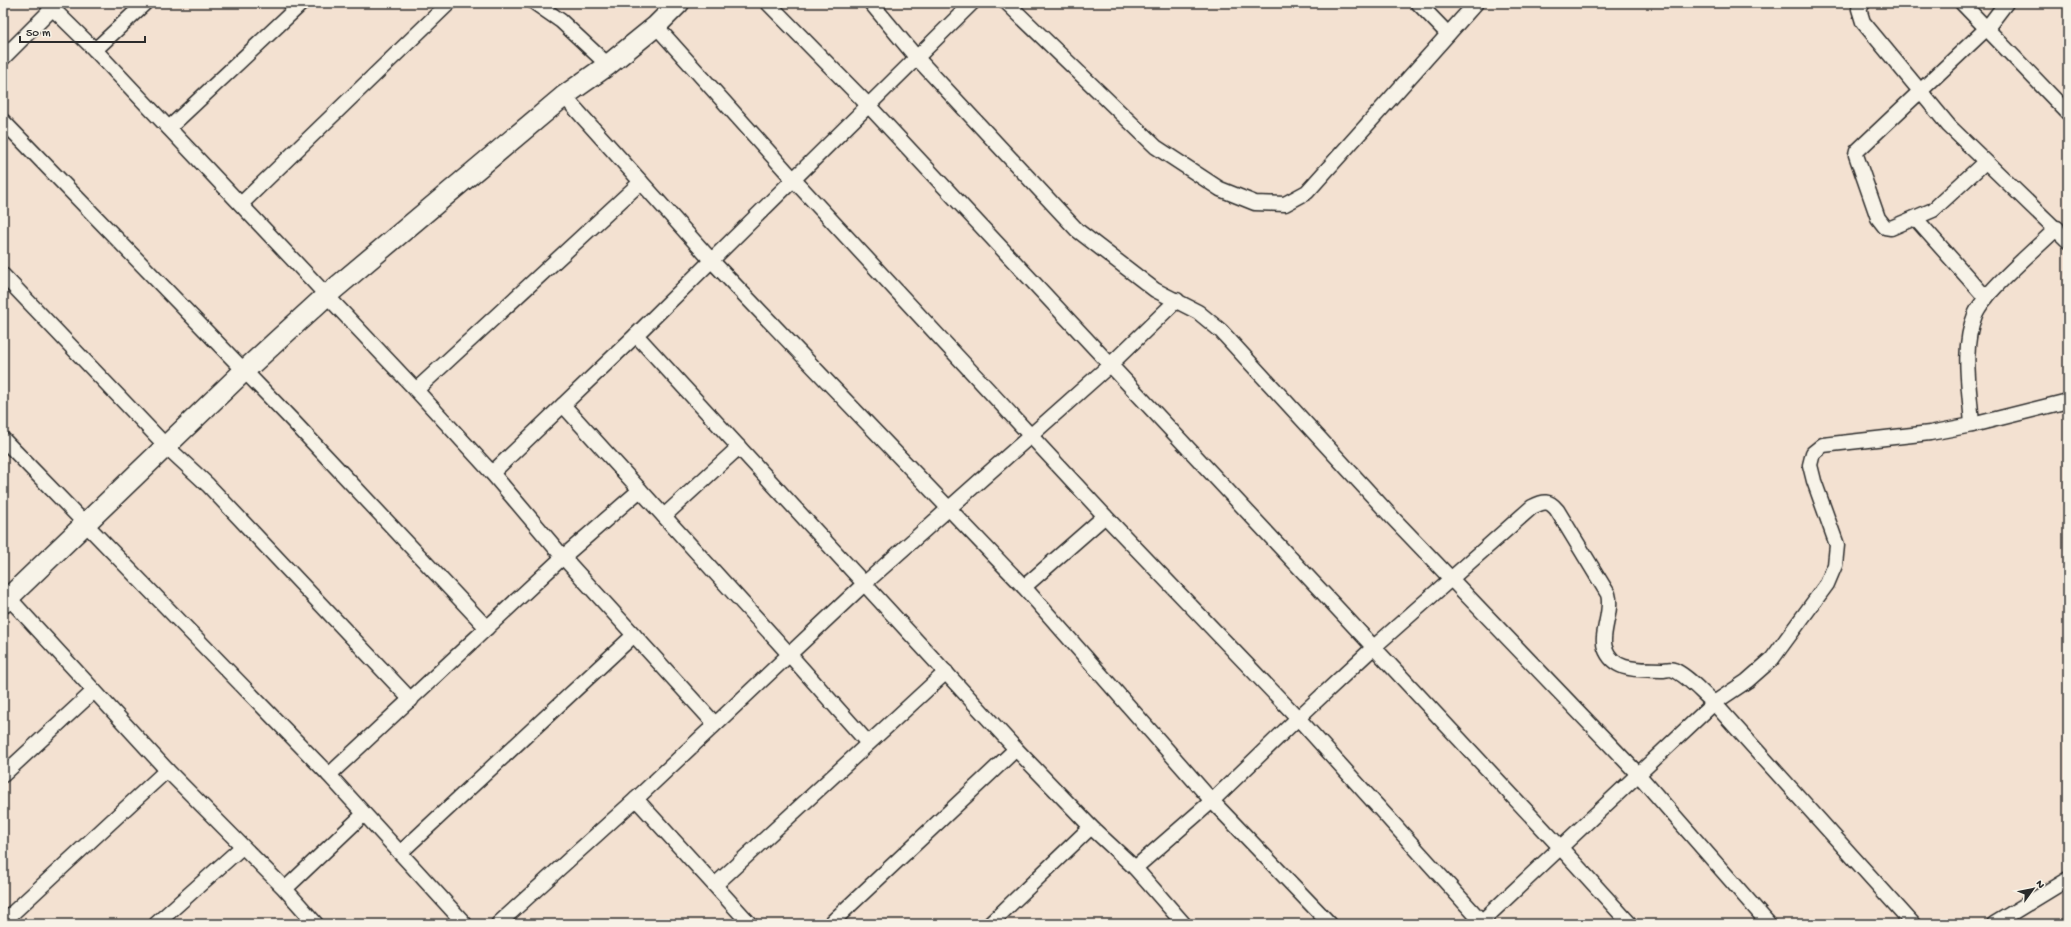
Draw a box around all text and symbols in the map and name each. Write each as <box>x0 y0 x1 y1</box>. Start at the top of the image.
scale bar <box>20 18 145 44</box>
text: 50 m <box>26 27 51 41</box>
north arrow <box>2013 869 2053 909</box>
text: N <box>2033 878 2047 891</box>

